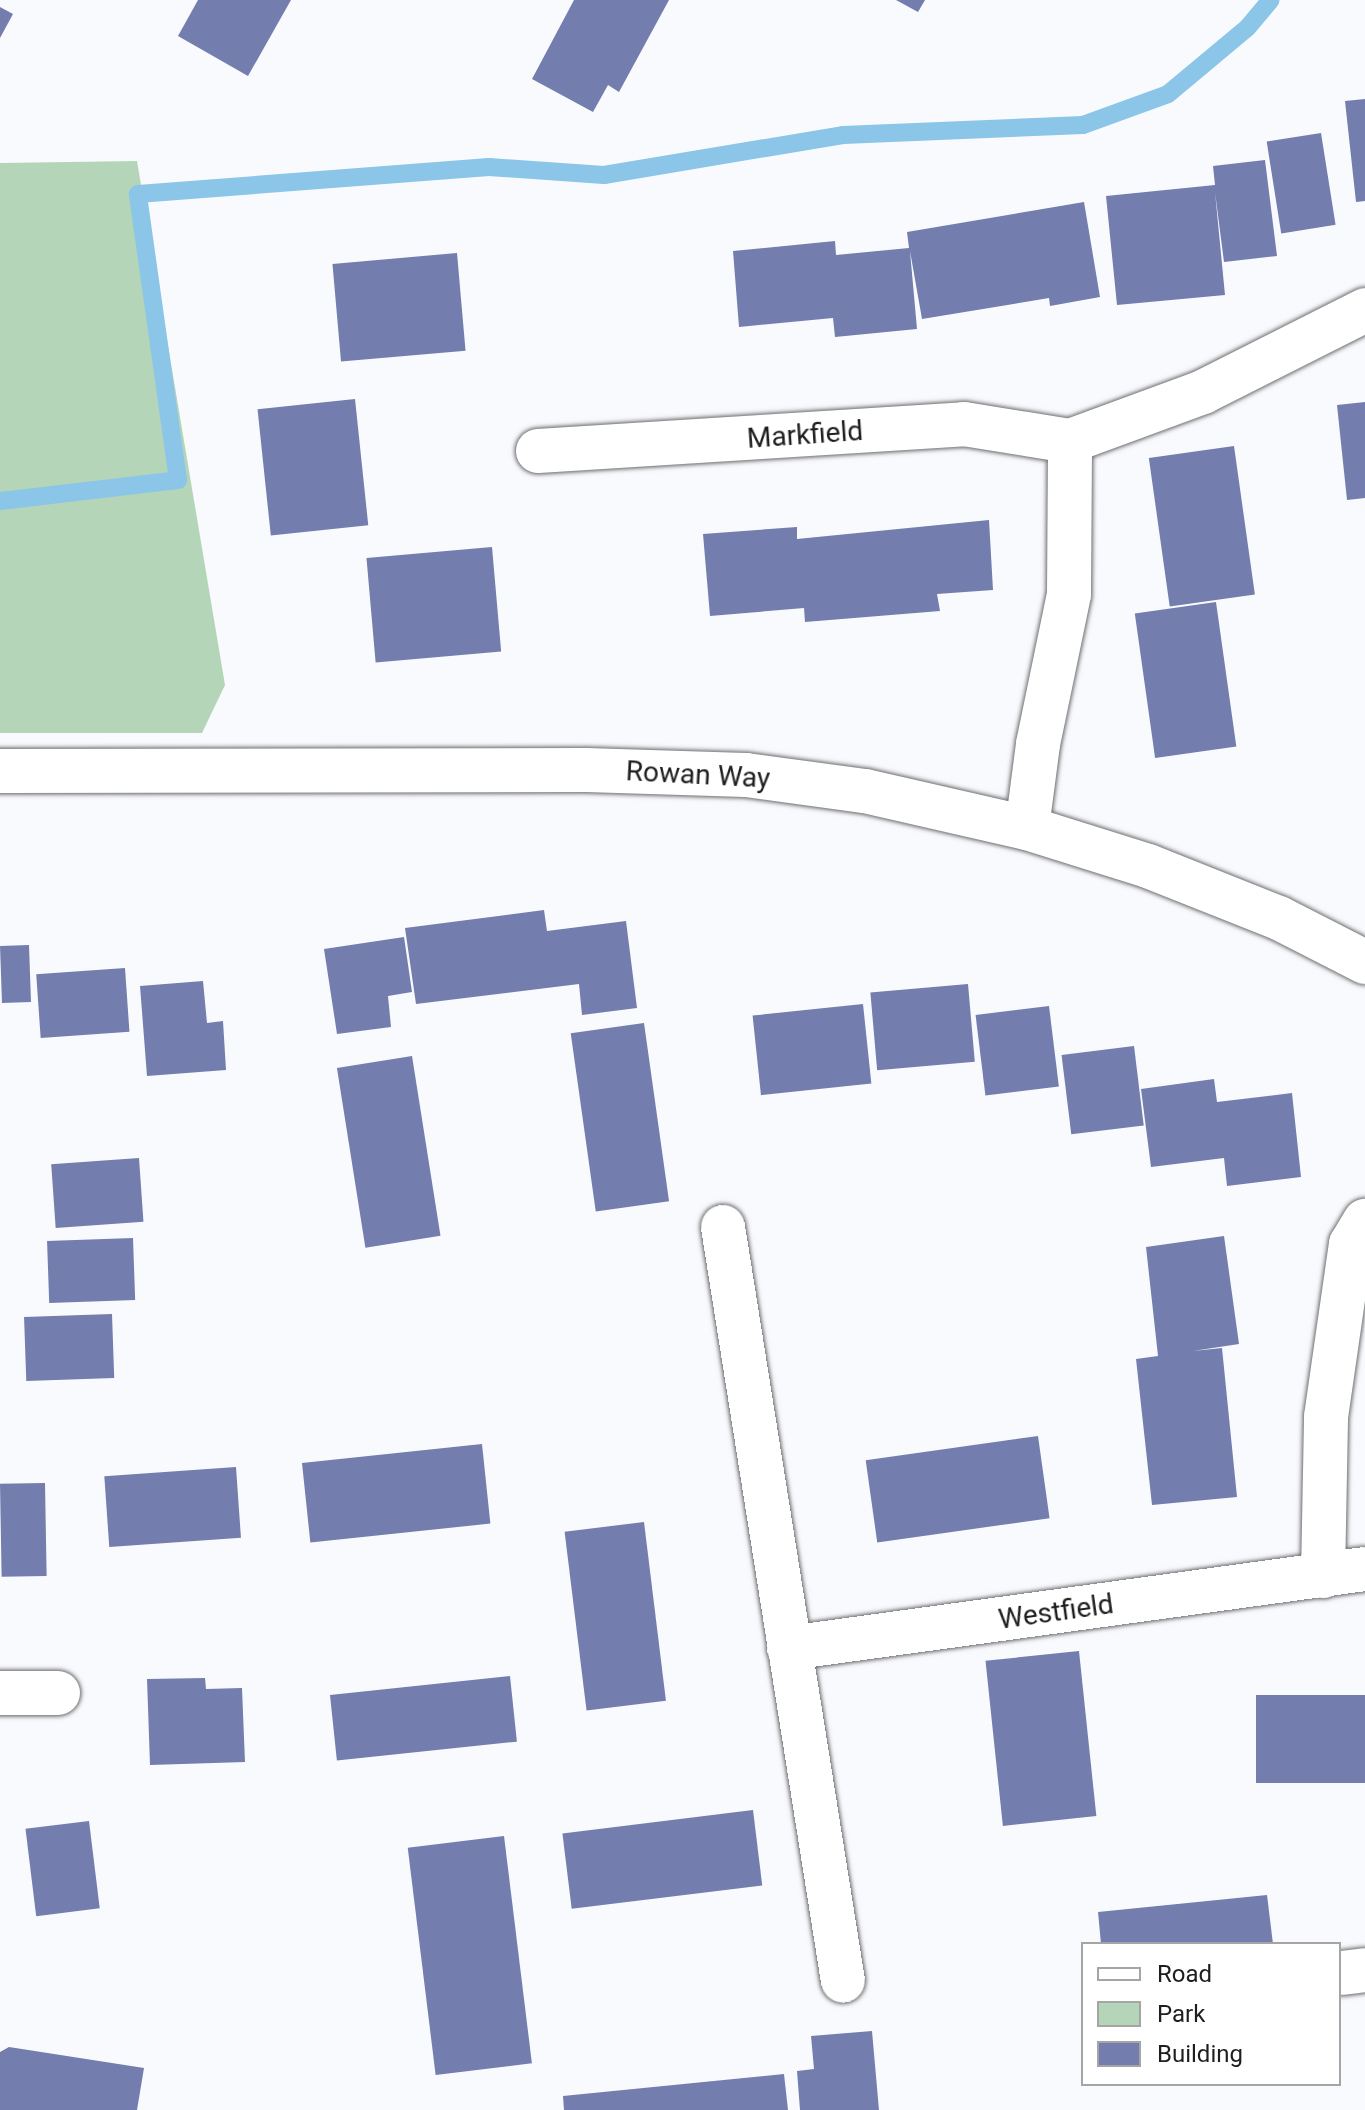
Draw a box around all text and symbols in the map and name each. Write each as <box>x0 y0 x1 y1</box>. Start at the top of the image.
street label: Markfield <box>746 414 864 456</box>
street label: Rowan Way <box>625 754 771 796</box>
street label: Westfield <box>996 1587 1116 1637</box>
legend <box>1081 1942 1341 2086</box>
text: Road <box>1157 1960 1212 1988</box>
text: Park <box>1157 2000 1205 2028</box>
text: Building <box>1157 2040 1243 2068</box>

